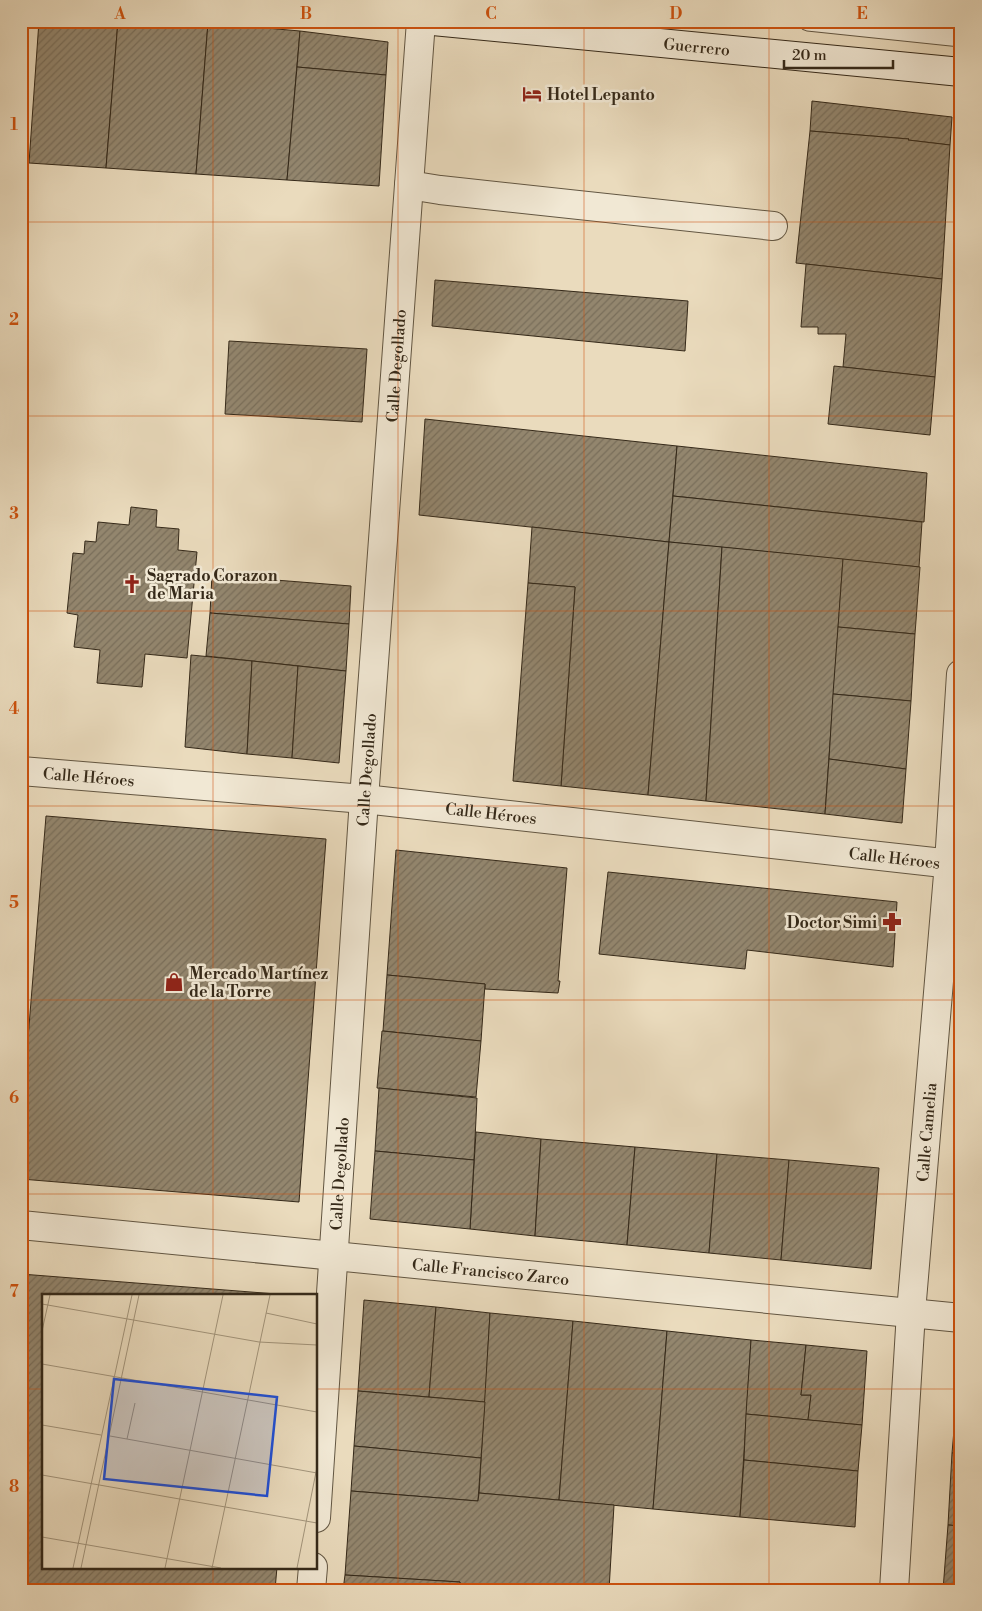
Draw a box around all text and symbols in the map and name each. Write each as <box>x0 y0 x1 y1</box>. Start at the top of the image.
text: A <box>113 4 126 24</box>
text: B <box>300 4 312 24</box>
text: C <box>485 4 497 24</box>
text: D <box>670 4 683 24</box>
text: E <box>856 4 868 24</box>
street label: Guerrero <box>662 34 731 61</box>
scale bar <box>784 38 893 70</box>
text: 20 m <box>792 46 827 65</box>
hotel icon: Hotel Lepanto <box>521 83 543 105</box>
place label: Hotel Lepanto <box>547 85 655 105</box>
text: 1 <box>10 115 18 135</box>
street label: Calle Degollado <box>383 308 411 423</box>
text: 2 <box>9 310 19 330</box>
text: 3 <box>9 504 19 524</box>
place label: Sagrado Corazon de Maria <box>147 566 278 604</box>
church icon: Sagrado Corazon de Maria <box>121 573 143 595</box>
text: 4 <box>9 699 20 719</box>
street label: Calle Degollado <box>353 712 381 827</box>
street label: Calle Héroes <box>42 764 135 791</box>
street label: Calle Héroes <box>444 799 538 829</box>
street label: Calle Héroes <box>848 844 941 874</box>
text: 5 <box>9 893 19 913</box>
pharmacy icon: Doctor Simi <box>881 911 903 933</box>
place label: Doctor Simi <box>787 913 877 933</box>
place label: Mercado Martínez de la Torre <box>189 964 329 1002</box>
shop icon: Mercado Martínez de la Torre <box>163 971 185 993</box>
street label: Calle Camelia <box>913 1081 941 1183</box>
text: 6 <box>9 1088 19 1108</box>
street label: Calle Degollado <box>326 1117 354 1231</box>
street label: Calle Francisco Zarco <box>411 1255 570 1290</box>
text: 7 <box>9 1282 19 1302</box>
inset map <box>42 1294 318 1568</box>
text: 8 <box>9 1477 19 1497</box>

